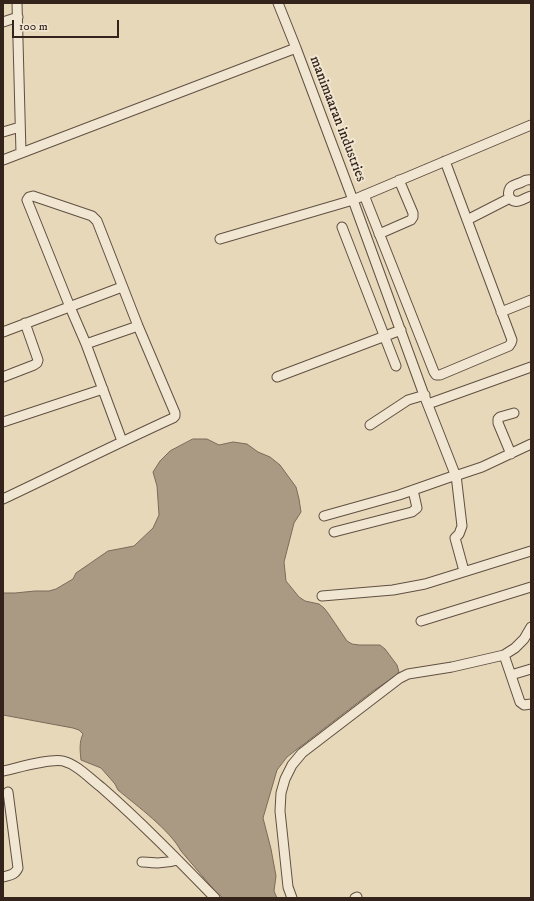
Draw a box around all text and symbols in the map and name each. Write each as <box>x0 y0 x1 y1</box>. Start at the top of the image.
scale bar <box>14 12 121 38</box>
text: 100 m <box>19 19 48 34</box>
street label: manimaaran industries <box>305 54 369 184</box>

